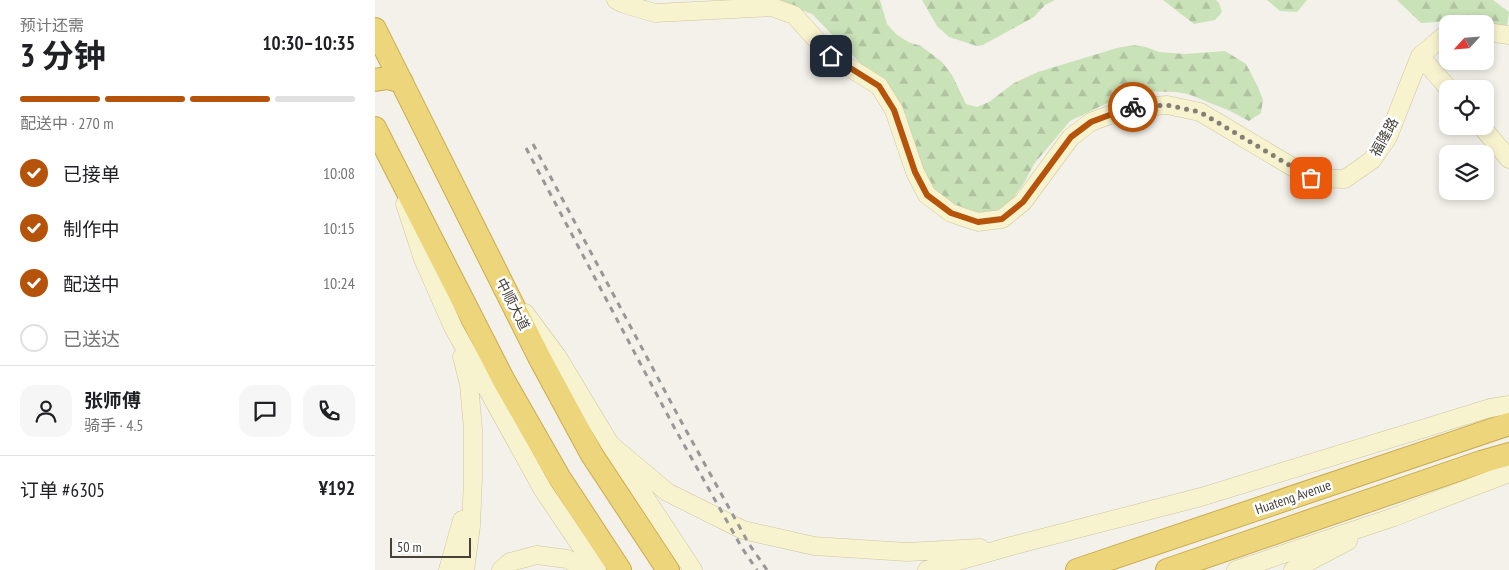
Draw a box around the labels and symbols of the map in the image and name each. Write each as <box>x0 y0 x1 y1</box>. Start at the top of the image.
north arrow <box>1439 15 1494 70</box>
pin <box>810 35 852 77</box>
courier <box>1108 82 1158 132</box>
street label: 福隆路 <box>1366 114 1402 160</box>
pin <box>1290 157 1332 199</box>
street label: 中顺大道 <box>492 275 534 333</box>
street label: Huateng Avenue <box>1253 476 1333 518</box>
scale bar <box>390 535 471 558</box>

